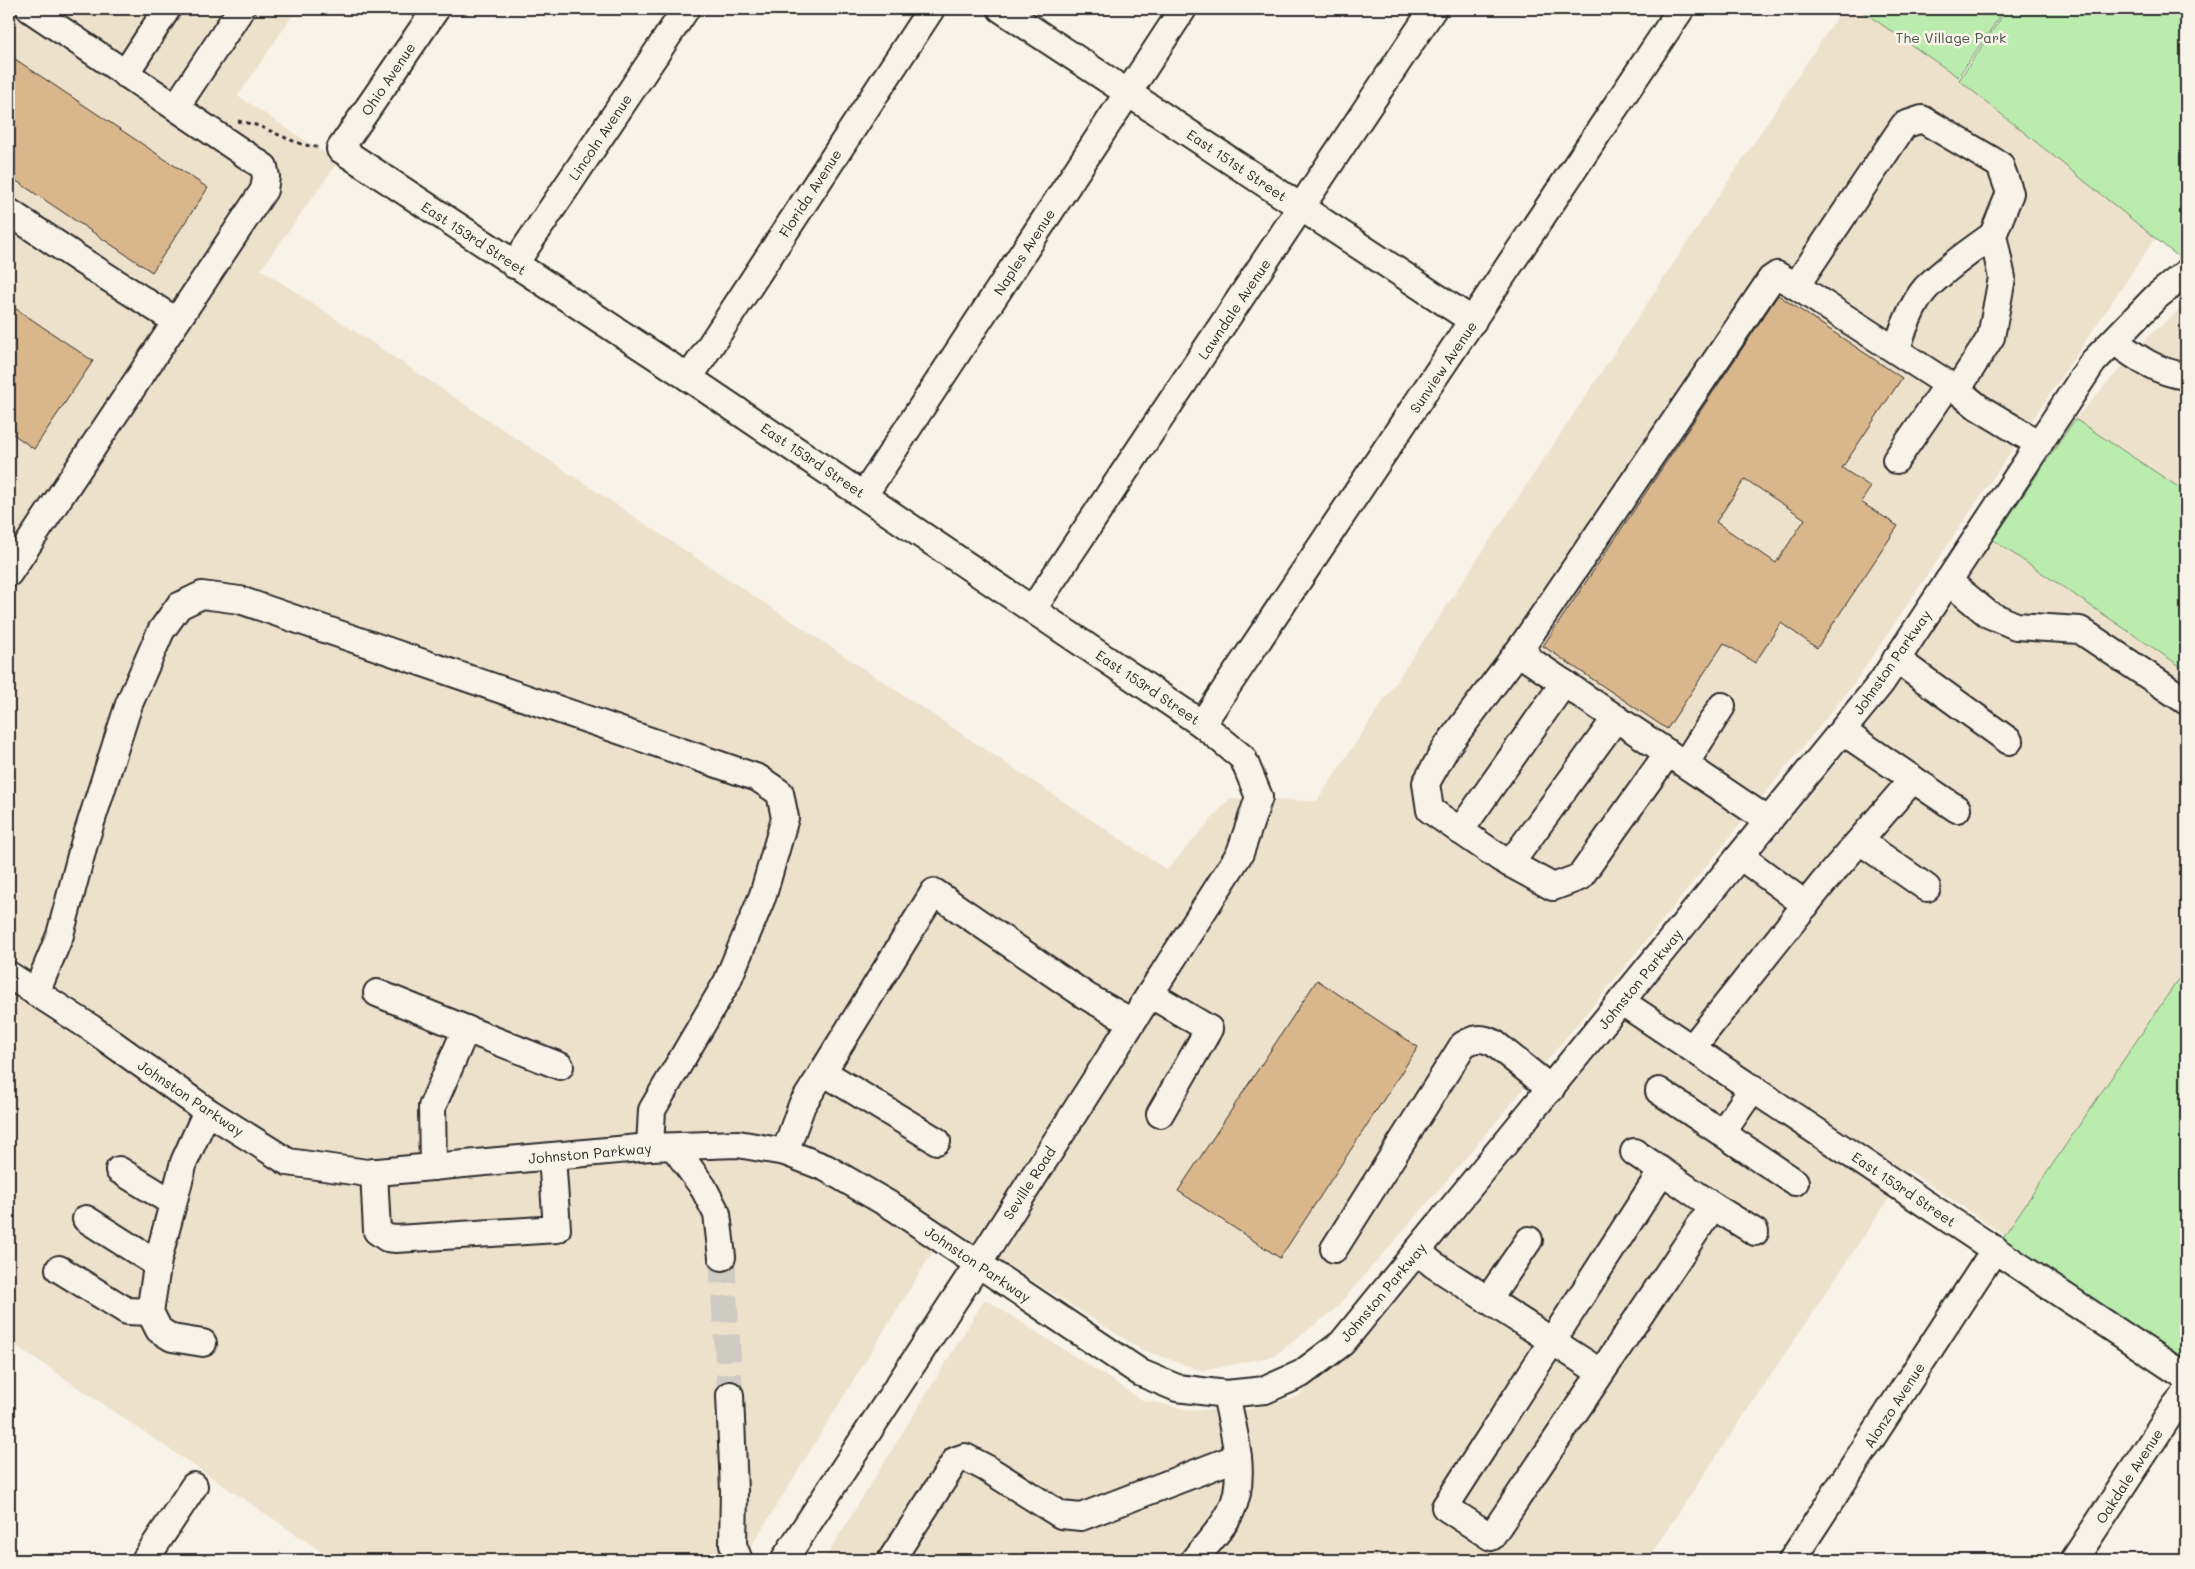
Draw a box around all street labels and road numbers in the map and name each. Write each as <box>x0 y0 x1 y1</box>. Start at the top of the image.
street label: Ohio Avenue <box>356 39 420 119</box>
street label: Lincoln Avenue <box>564 90 636 184</box>
street label: East 151st Street <box>1183 124 1291 206</box>
street label: Florida Avenue <box>774 145 846 241</box>
street label: East 153rd Street <box>418 197 530 279</box>
street label: Naples Avenue <box>989 205 1059 299</box>
street label: Lawndale Avenue <box>1193 255 1275 363</box>
street label: Sunview Avenue <box>1405 317 1481 417</box>
street label: East 153rd Street <box>757 418 869 502</box>
street label: Johnston Parkway <box>1849 606 1935 718</box>
street label: East 153rd Street <box>1092 645 1204 729</box>
street label: Johnston Parkway <box>1594 925 1686 1033</box>
street label: Johnston Parkway <box>134 1056 248 1140</box>
street label: Johnston Parkway <box>528 1138 652 1168</box>
street label: Seville Road <box>998 1143 1060 1223</box>
street label: East 153rd Street <box>1848 1147 1960 1231</box>
street label: Johnston Parkway <box>921 1222 1035 1306</box>
street label: Johnston Parkway <box>1336 1238 1430 1346</box>
street label: Alonzo Avenue <box>1859 1359 1929 1451</box>
street label: Oakdale Avenue <box>2091 1425 2167 1527</box>

